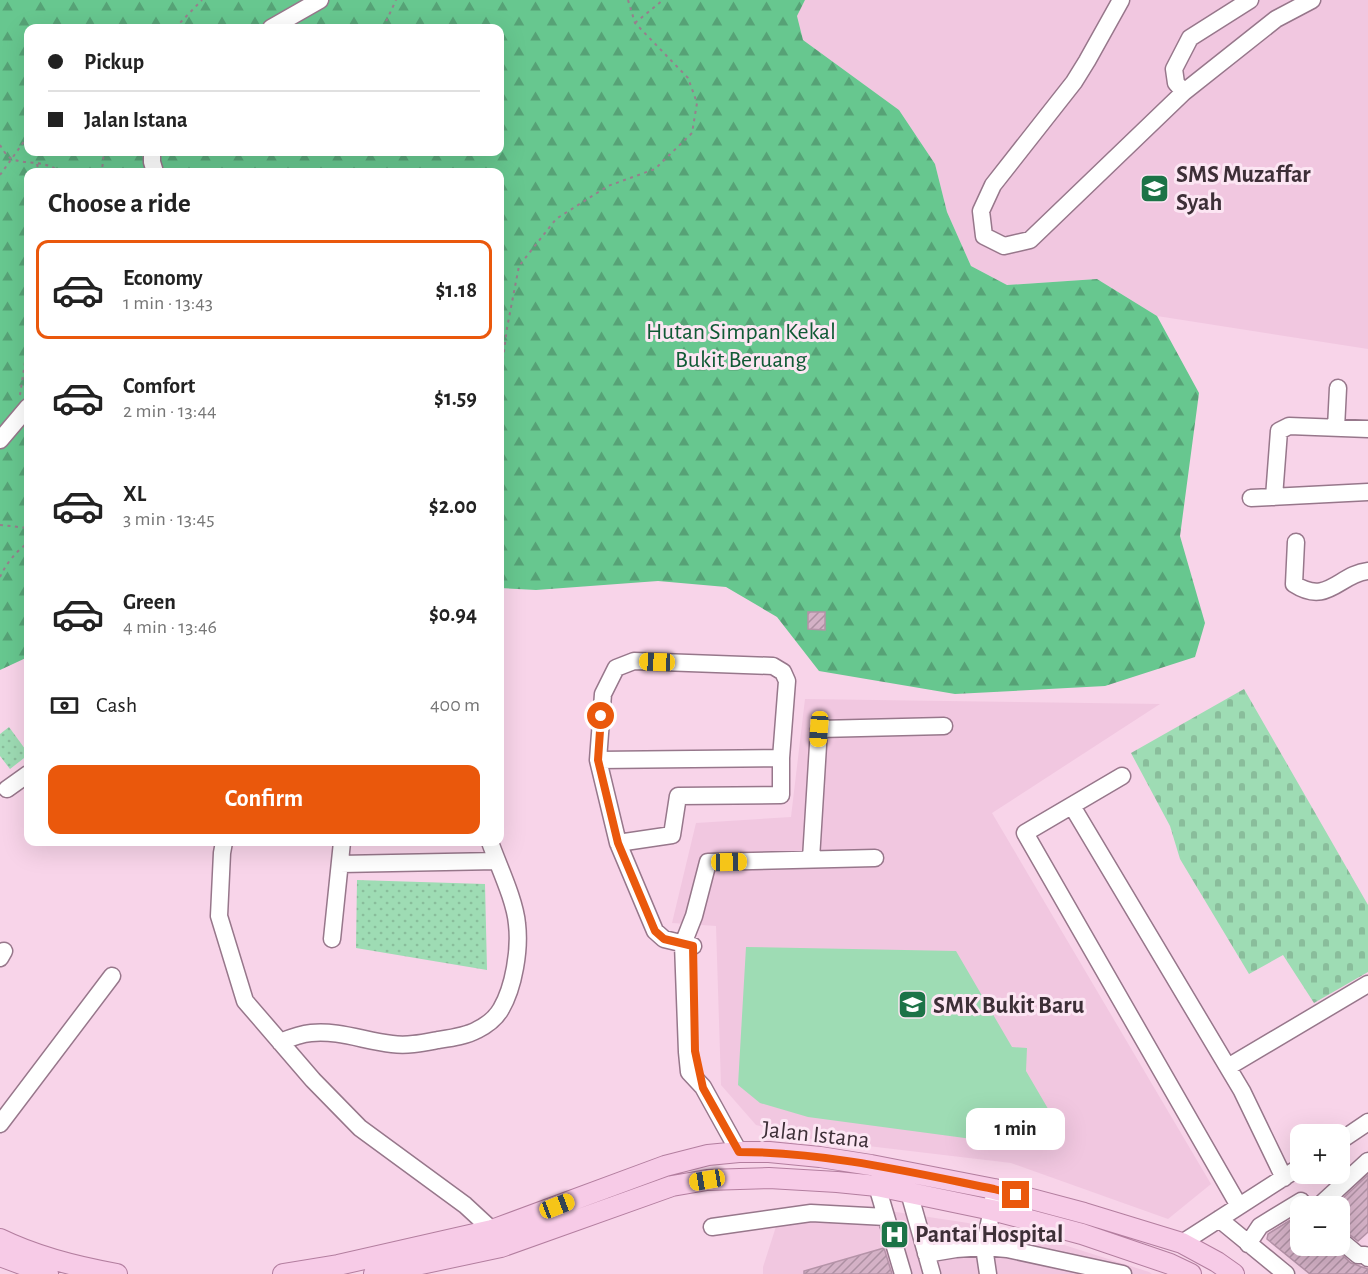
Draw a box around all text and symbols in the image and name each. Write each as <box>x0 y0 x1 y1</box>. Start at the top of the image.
text: Pickup <box>84 51 144 73</box>
text: Jalan Istana <box>84 109 188 131</box>
place label: SMS Muzaffar Syah <box>1176 163 1311 215</box>
school or university icon: SMS Muzaffar Syah <box>1139 172 1171 204</box>
text: Choose a ride <box>48 190 191 217</box>
icon: car <box>51 263 105 317</box>
text: Economy <box>123 267 203 289</box>
text: $1.18 <box>435 279 477 301</box>
text: 1 min · 13:43 <box>123 293 213 313</box>
park label: Hutan Simpan Kekal Bukit Beruang <box>646 320 836 372</box>
icon: car <box>51 371 105 425</box>
text: Comfort <box>123 375 195 397</box>
text: $1.59 <box>434 387 477 409</box>
text: 2 min · 13:44 <box>123 401 217 421</box>
icon: car <box>51 479 105 533</box>
text: XL <box>123 483 146 505</box>
text: $2.00 <box>429 495 477 517</box>
text: 3 min · 13:45 <box>123 509 215 529</box>
icon: car <box>51 587 105 641</box>
text: Green <box>123 591 176 613</box>
text: $0.94 <box>429 603 477 625</box>
text: 4 min · 13:46 <box>123 617 217 637</box>
car <box>639 652 675 672</box>
icon: cash <box>48 689 81 722</box>
text: Cash <box>96 694 137 716</box>
text: 400 m <box>430 695 480 715</box>
route start <box>587 702 614 729</box>
car <box>809 710 829 748</box>
button: Confirm <box>48 765 480 834</box>
car <box>711 853 747 871</box>
school or university icon: SMK Bukit Baru <box>896 989 928 1021</box>
place label: SMK Bukit Baru <box>933 994 1085 1018</box>
callout: 1 min <box>966 1108 1066 1150</box>
street label: Jalan Istana <box>761 1117 871 1153</box>
text: 1 min <box>994 1119 1037 1139</box>
map controls <box>1290 1124 1350 1256</box>
button: + <box>1290 1124 1350 1184</box>
car <box>688 1168 726 1192</box>
route end <box>1002 1181 1029 1208</box>
car <box>537 1191 577 1221</box>
button: − <box>1290 1196 1350 1256</box>
hospital icon: Pantai Hospital <box>878 1218 910 1250</box>
place label: Pantai Hospital <box>915 1223 1063 1247</box>

